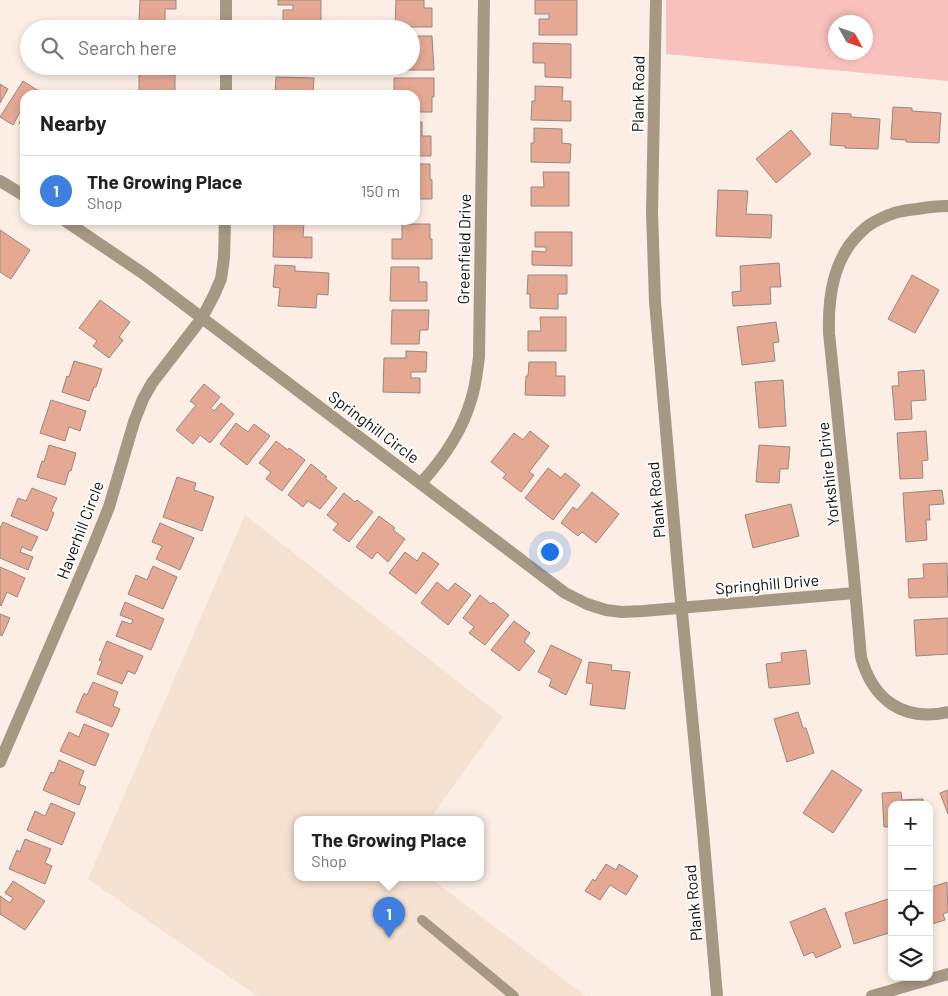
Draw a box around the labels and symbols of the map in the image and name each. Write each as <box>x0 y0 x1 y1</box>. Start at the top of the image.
north arrow <box>828 15 873 60</box>
street label: Plank Road <box>627 56 648 132</box>
street label: Greenfield Drive <box>453 193 474 305</box>
street label: Springhill Circle <box>325 386 423 467</box>
street label: Yorkshire Drive <box>813 421 842 527</box>
street label: Plank Road <box>643 461 668 539</box>
street label: Haverhill Circle <box>52 478 107 582</box>
your location <box>537 539 563 565</box>
street label: Springhill Drive <box>714 569 820 598</box>
street label: Plank Road <box>680 864 705 942</box>
pin: 1 <box>373 897 405 938</box>

